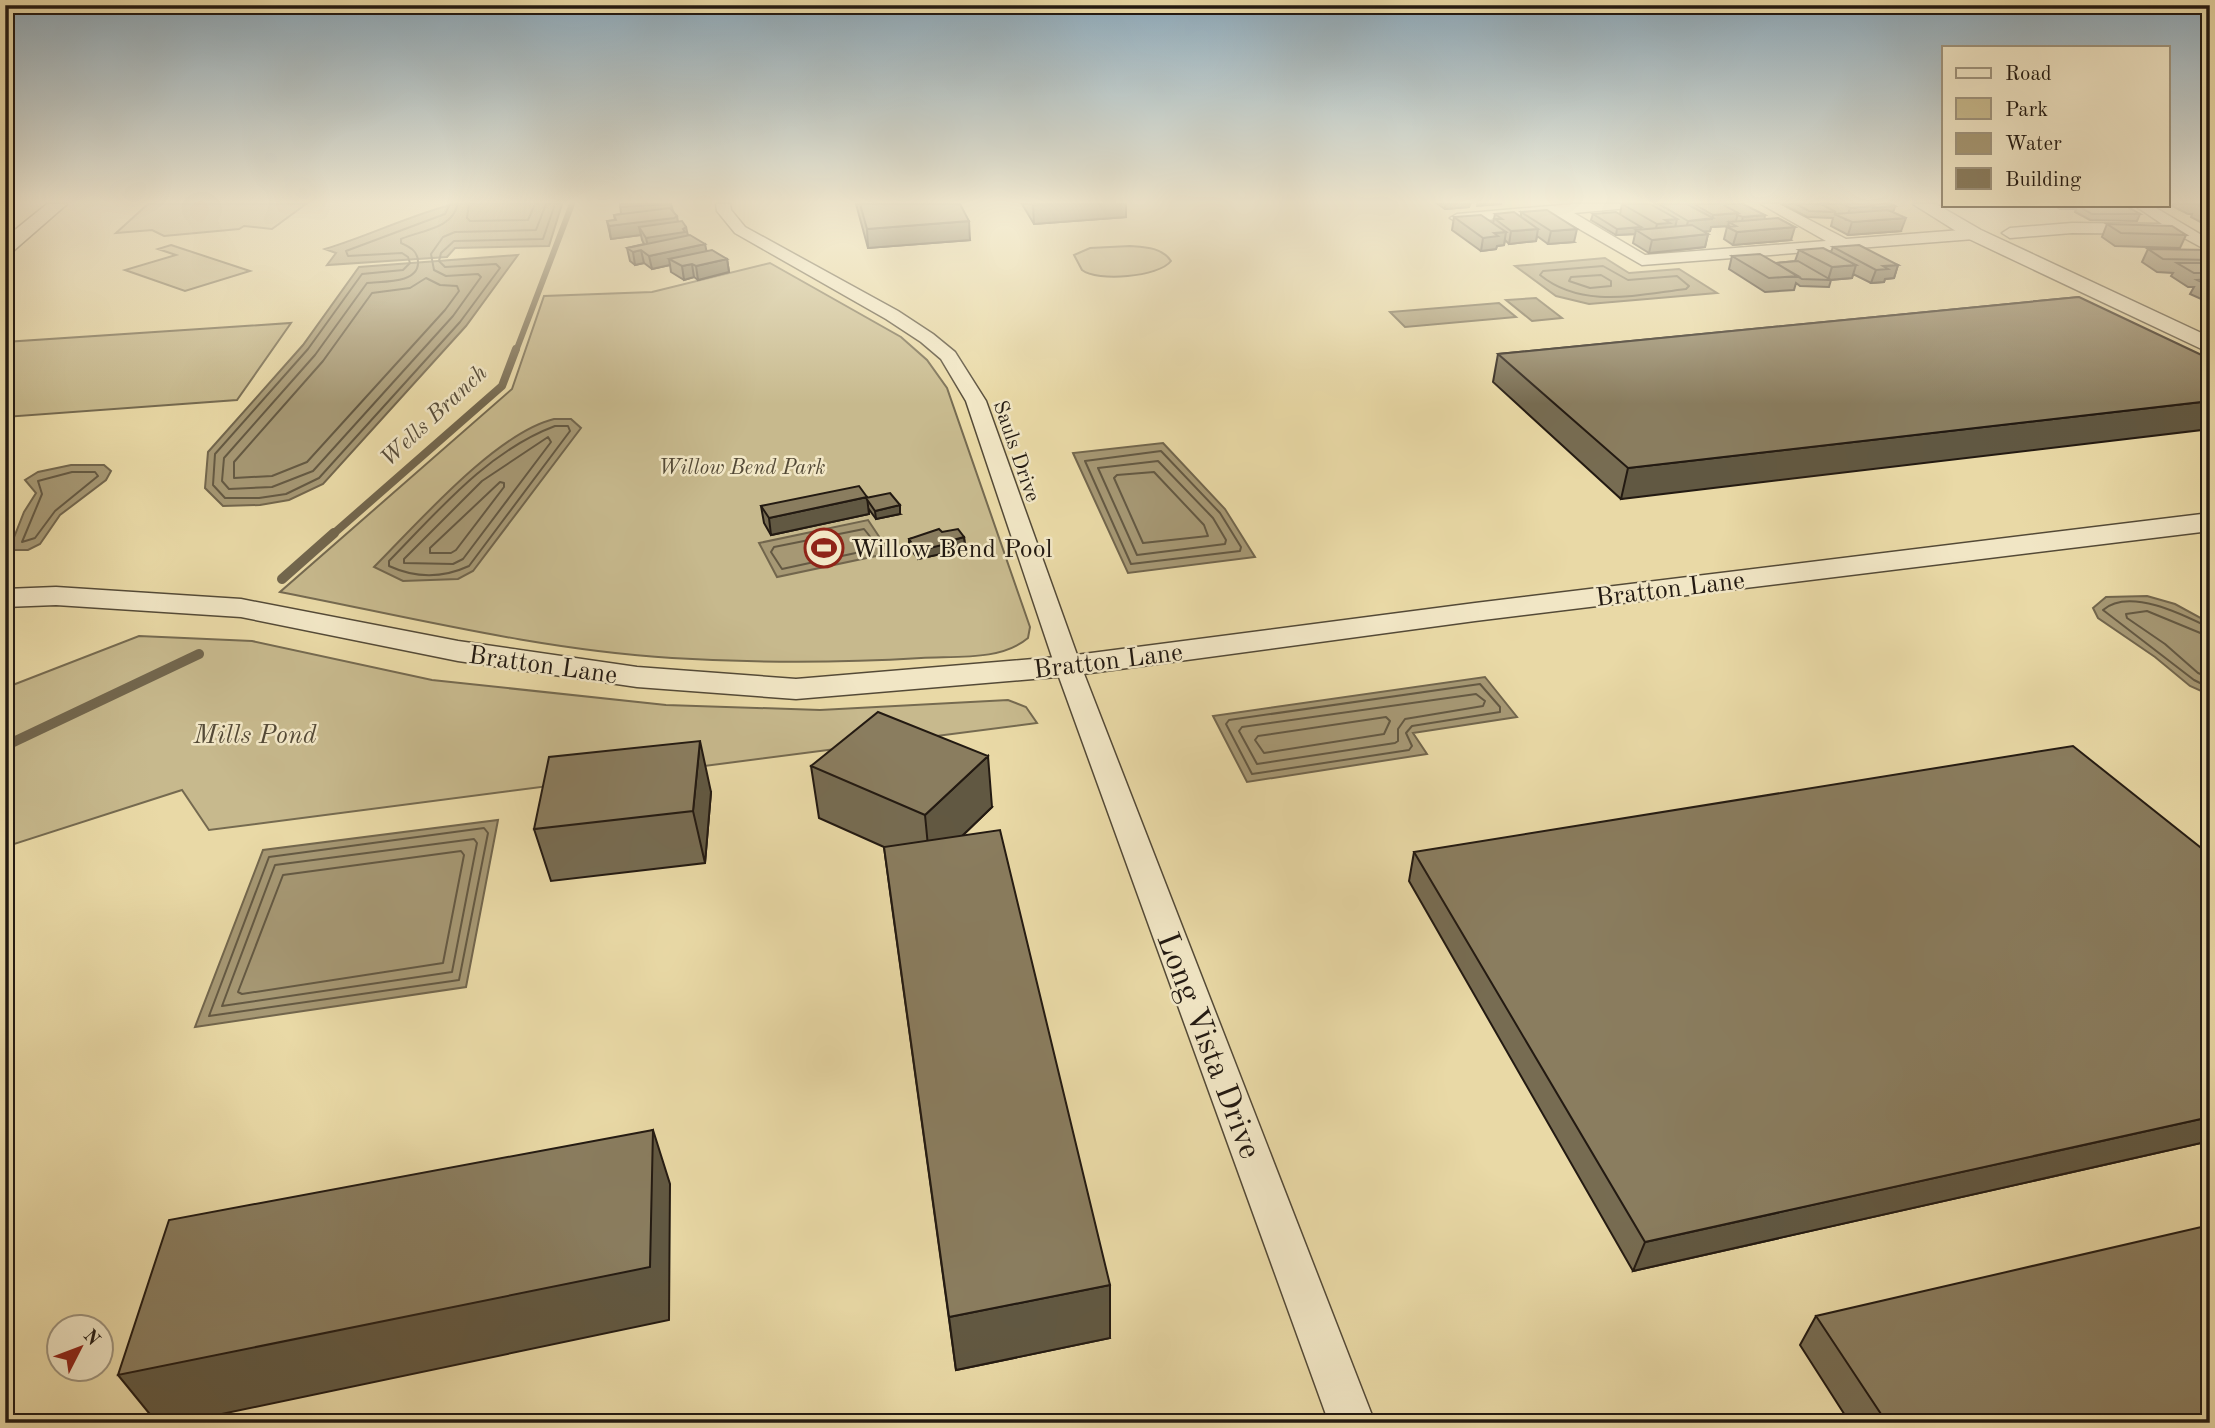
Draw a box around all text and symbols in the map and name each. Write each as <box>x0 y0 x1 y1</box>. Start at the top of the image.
legend <box>1942 46 2170 206</box>
text: Road <box>2005 64 2052 85</box>
text: Park <box>2005 100 2048 121</box>
text: Water <box>2005 134 2062 155</box>
text: Building <box>2005 170 2082 191</box>
water label: Wells Branch <box>376 361 492 471</box>
street label: Sauls Drive <box>988 398 1043 505</box>
park label: Willow Bend Park <box>658 458 826 479</box>
sports icon: Willow Bend Pool <box>803 527 845 569</box>
place label: Willow Bend Pool <box>851 537 1053 563</box>
street label: Bratton Lane <box>1594 568 1746 612</box>
street label: Bratton Lane <box>1032 640 1184 684</box>
street label: Bratton Lane <box>467 643 619 689</box>
park label: Mills Pond <box>193 723 317 749</box>
street label: Long Vista Drive <box>1149 929 1265 1164</box>
north arrow <box>46 1312 116 1382</box>
text: N <box>79 1327 103 1350</box>

